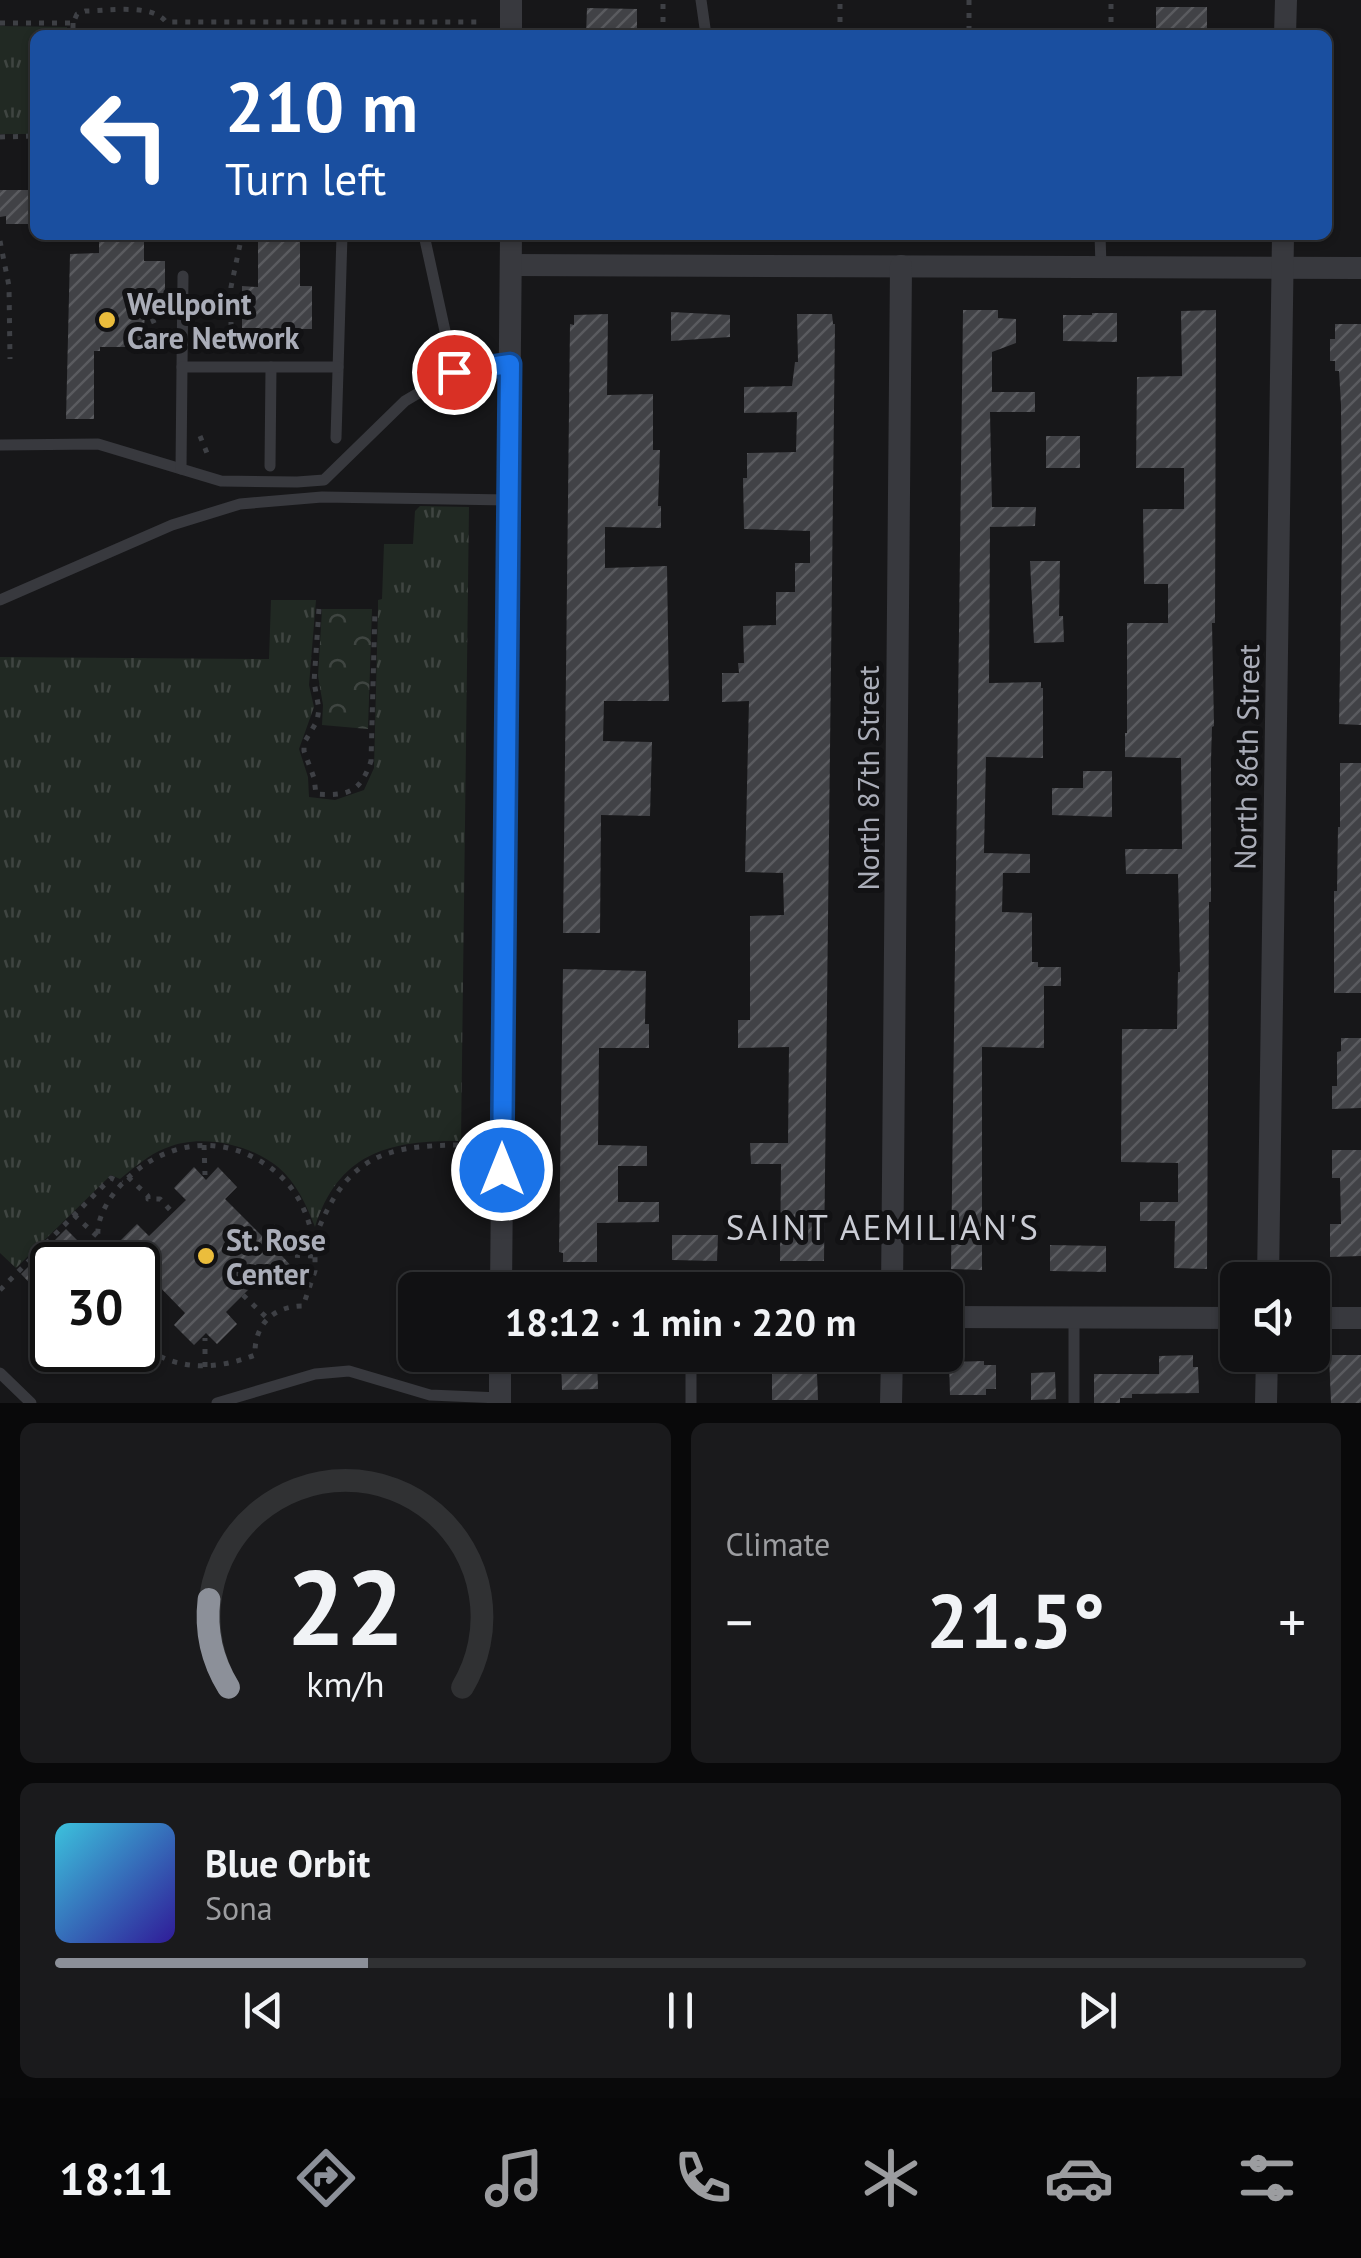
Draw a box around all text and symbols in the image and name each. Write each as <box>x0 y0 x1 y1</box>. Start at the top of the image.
text: 210 m <box>225 61 418 151</box>
icon: left <box>60 70 190 200</box>
text: Turn left <box>225 149 386 207</box>
place label: Wellpoint Care Network <box>127 284 300 357</box>
marker: Wellpoint Care Network <box>96 309 118 331</box>
pin <box>412 330 497 415</box>
icon: arrive <box>427 345 482 400</box>
street label: North 86th Street <box>1225 644 1267 870</box>
street label: North 87th Street <box>848 665 887 891</box>
position arrow <box>450 1118 554 1222</box>
district label: SAINT AEMILIAN'S <box>726 1204 1040 1250</box>
place label: St. Rose Center <box>226 1220 326 1293</box>
speed limit sign: 30 <box>30 1242 160 1372</box>
marker: St. Rose Center <box>195 1245 217 1267</box>
map controls <box>1220 1262 1330 1372</box>
button: sound <box>1220 1262 1330 1372</box>
text: 18:12 · 1 min · 220 m <box>505 1297 856 1346</box>
text: Climate <box>726 1523 830 1565</box>
text: 22 <box>286 1539 404 1674</box>
text: 21.5° <box>926 1572 1105 1669</box>
text: − <box>726 1586 753 1657</box>
text: + <box>1278 1586 1306 1657</box>
text: km/h <box>306 1661 384 1707</box>
text: Blue Orbit <box>205 1838 370 1887</box>
text: Sona <box>205 1887 273 1929</box>
icon: previous <box>236 1983 291 2038</box>
icon: pause <box>653 1983 708 2038</box>
icon: next <box>1070 1983 1125 2038</box>
icon: directions <box>291 2143 361 2213</box>
icon: music <box>479 2143 549 2213</box>
icon: phone <box>668 2143 738 2213</box>
icon: climate <box>856 2143 926 2213</box>
icon: car <box>1044 2143 1114 2213</box>
icon: filters <box>1232 2143 1302 2213</box>
text: 18:11 <box>59 2149 173 2207</box>

